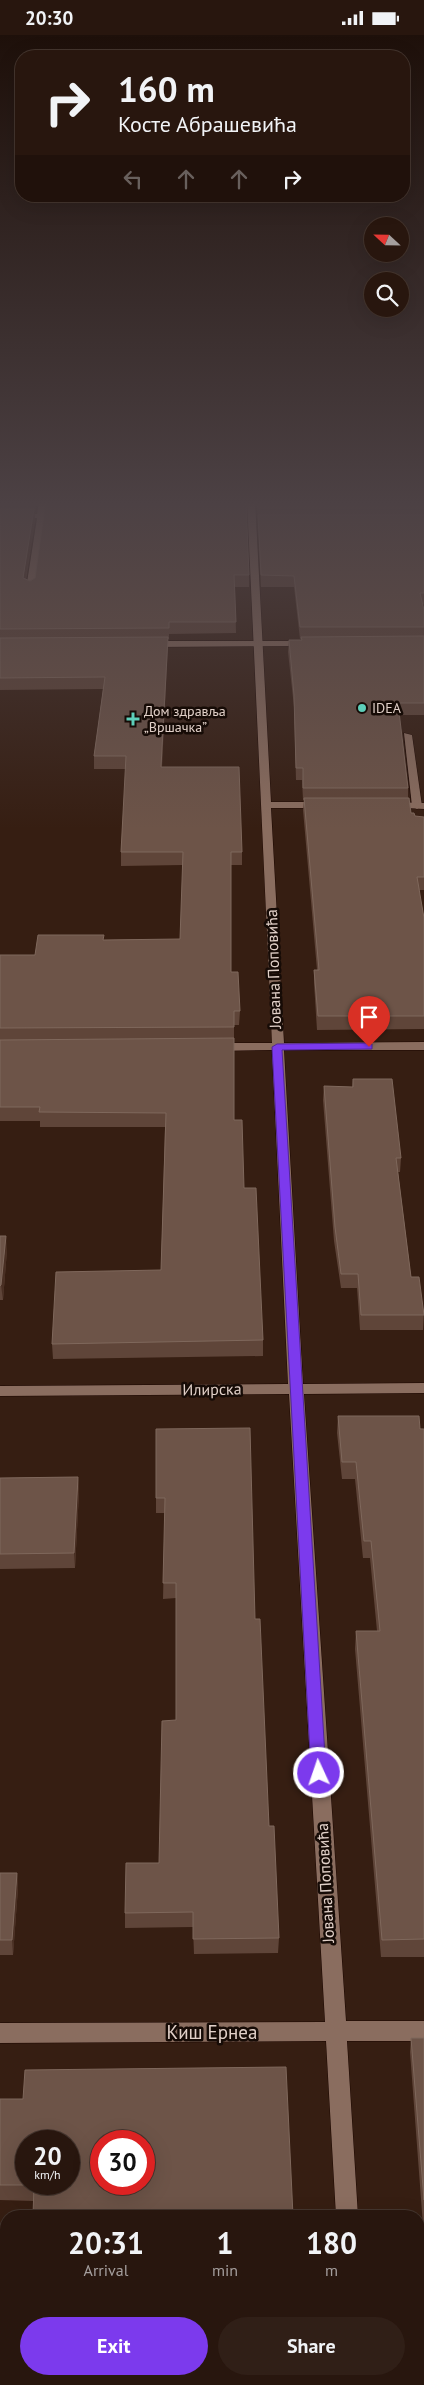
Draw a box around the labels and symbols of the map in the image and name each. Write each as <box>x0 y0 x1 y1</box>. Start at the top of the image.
north arrow <box>364 217 409 263</box>
place label: IDEA <box>372 699 402 717</box>
place label: Дом здравља „Вршачка” <box>144 702 226 736</box>
marker: IDEA <box>356 702 368 714</box>
marker: Дом здравља „Вршачка” <box>126 712 140 726</box>
street label: Јована Поповића <box>261 909 285 1030</box>
pin <box>348 996 390 1047</box>
street label: Илирска <box>182 1378 242 1400</box>
position arrow <box>292 1746 344 1798</box>
street label: Јована Поповића <box>312 1823 338 1944</box>
street label: Киш Ернеа <box>167 2020 257 2044</box>
speed limit sign: 30 <box>90 2130 155 2195</box>

